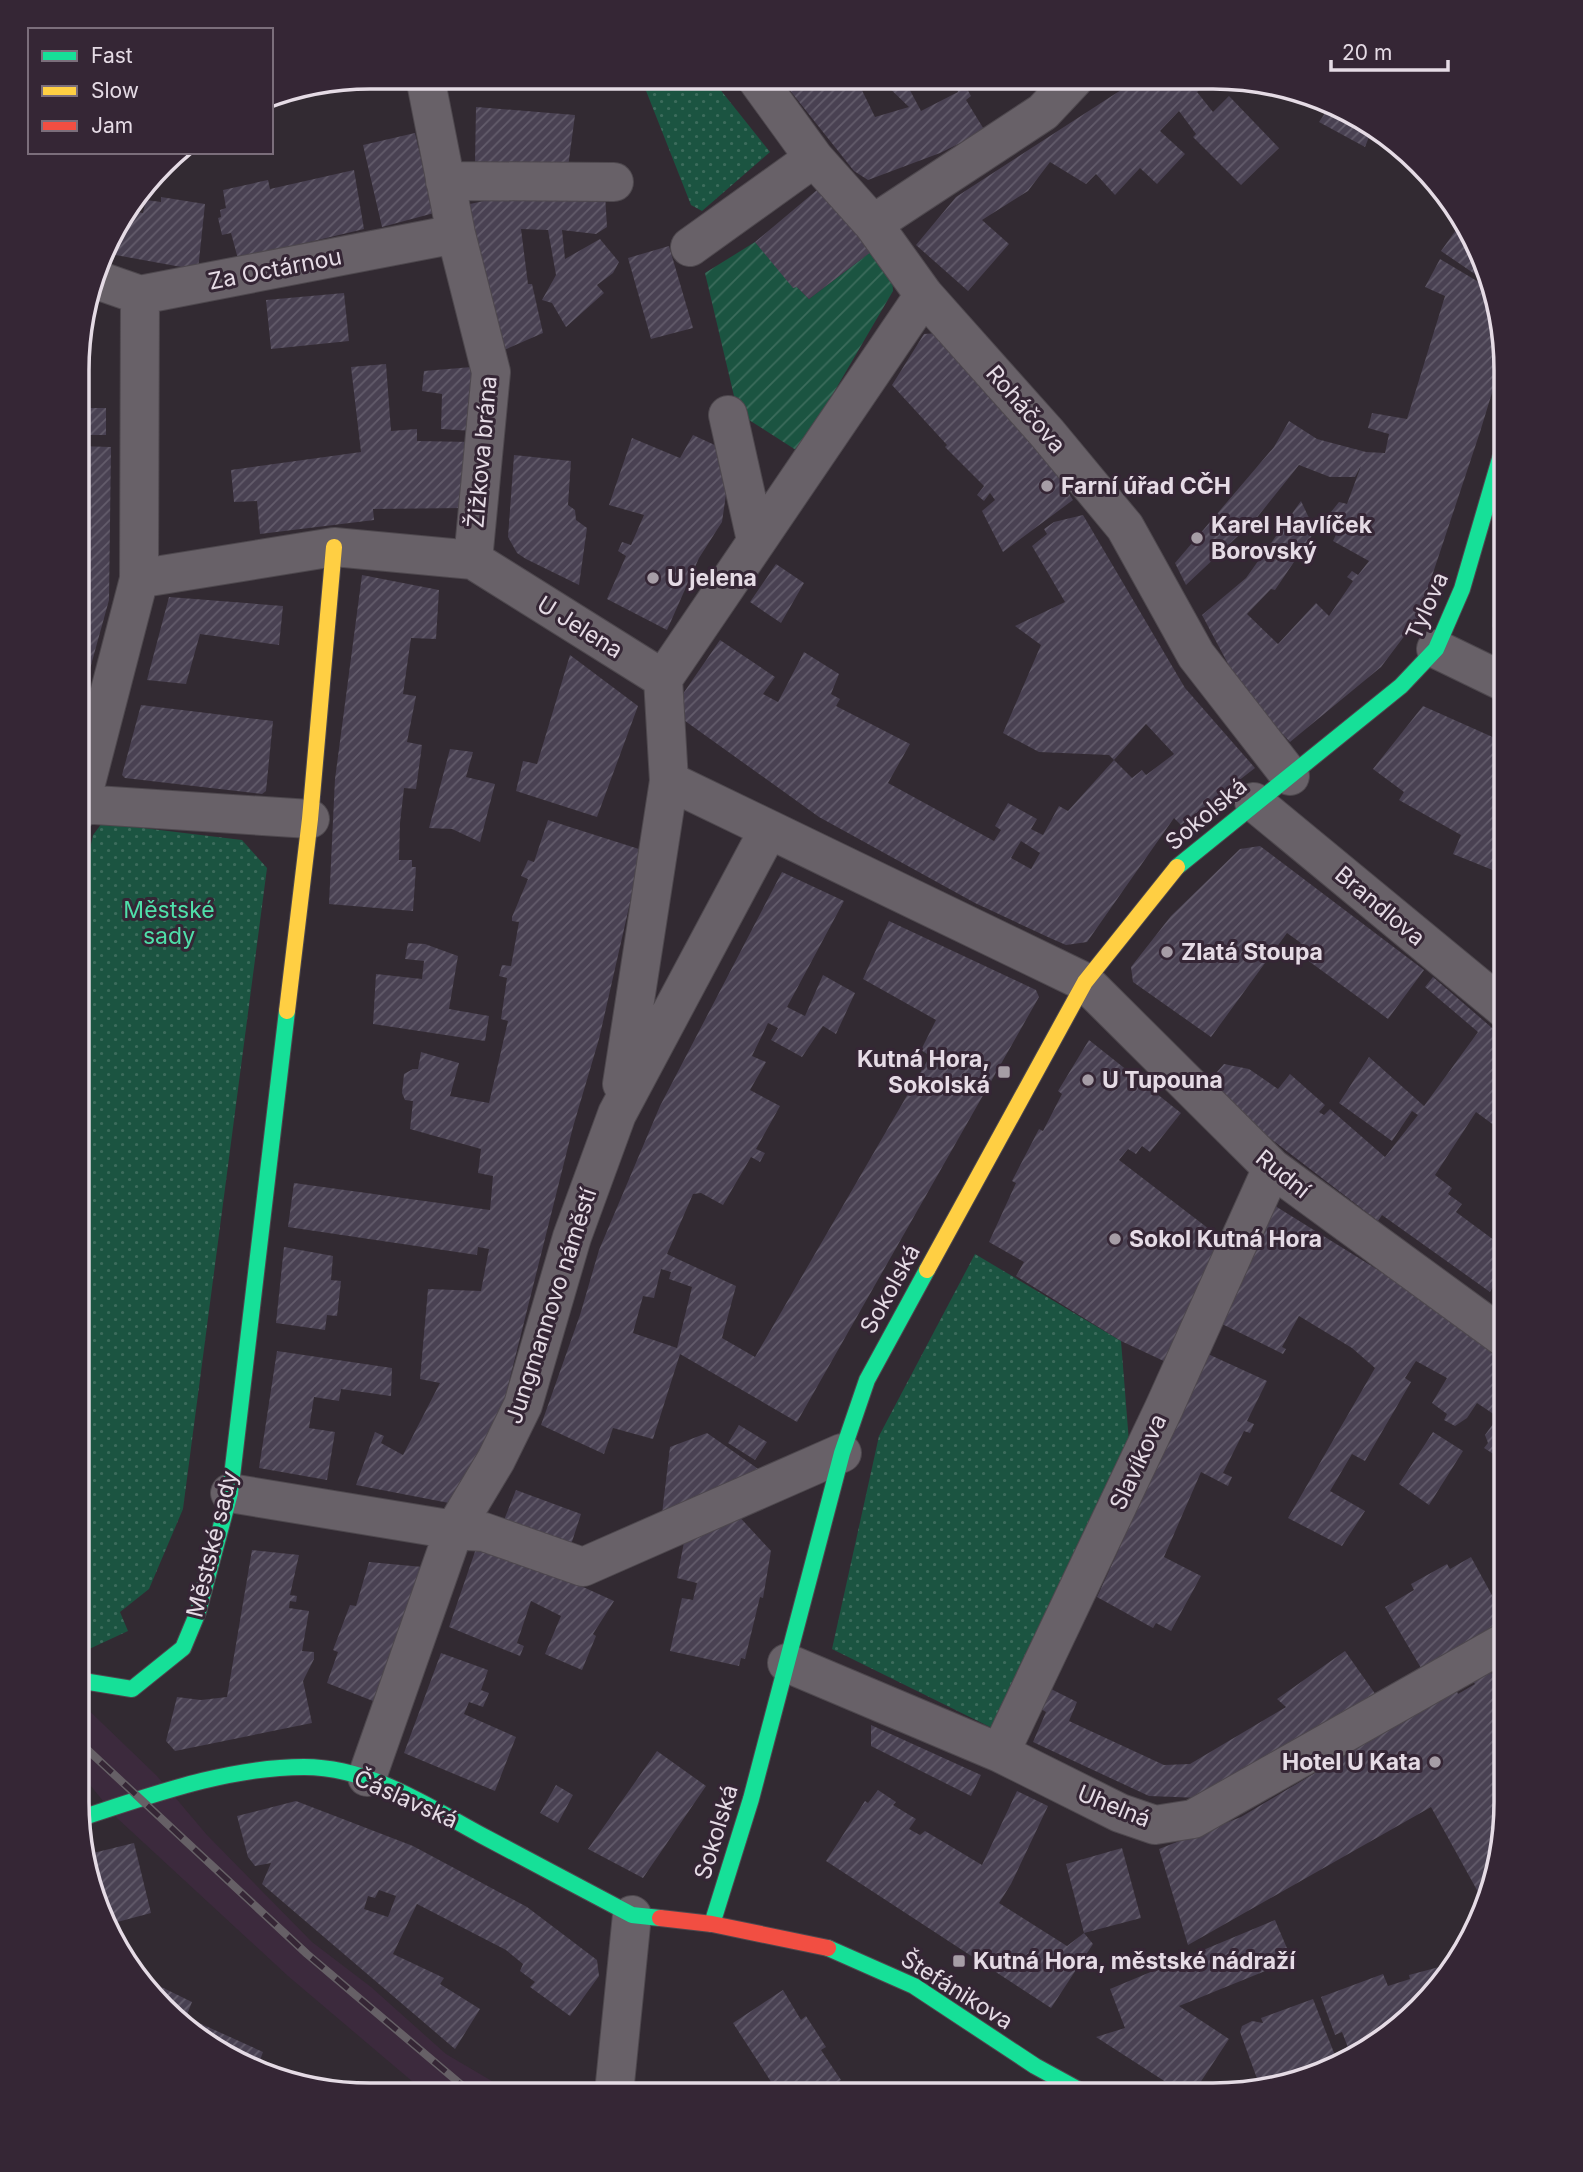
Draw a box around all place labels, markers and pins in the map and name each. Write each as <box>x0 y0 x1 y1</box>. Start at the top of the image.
place label: Farní úřad CČH <box>1061 472 1231 500</box>
marker: Farní úřad CČH <box>1039 478 1055 494</box>
place label: Karel Havlíček Borovský <box>1211 511 1373 565</box>
marker: Karel Havlíček Borovský <box>1189 530 1205 546</box>
place label: U jelena <box>667 564 757 592</box>
marker: U jelena <box>645 570 661 586</box>
place label: Zlatá Stoupa <box>1181 938 1323 966</box>
marker: Zlatá Stoupa <box>1159 944 1175 960</box>
place label: Kutná Hora, Sokolská <box>857 1045 990 1099</box>
marker: Kutná Hora, Sokolská <box>996 1064 1012 1080</box>
place label: U Tupouna <box>1102 1066 1223 1094</box>
marker: U Tupouna <box>1080 1072 1096 1088</box>
place label: Sokol Kutná Hora <box>1129 1225 1322 1253</box>
marker: Sokol Kutná Hora <box>1107 1231 1123 1247</box>
place label: Hotel U Kata <box>1282 1748 1421 1776</box>
marker: Hotel U Kata <box>1427 1754 1443 1770</box>
place label: Kutná Hora, městské nádraží <box>973 1947 1296 1975</box>
marker: Kutná Hora, městské nádraží <box>951 1953 967 1969</box>

